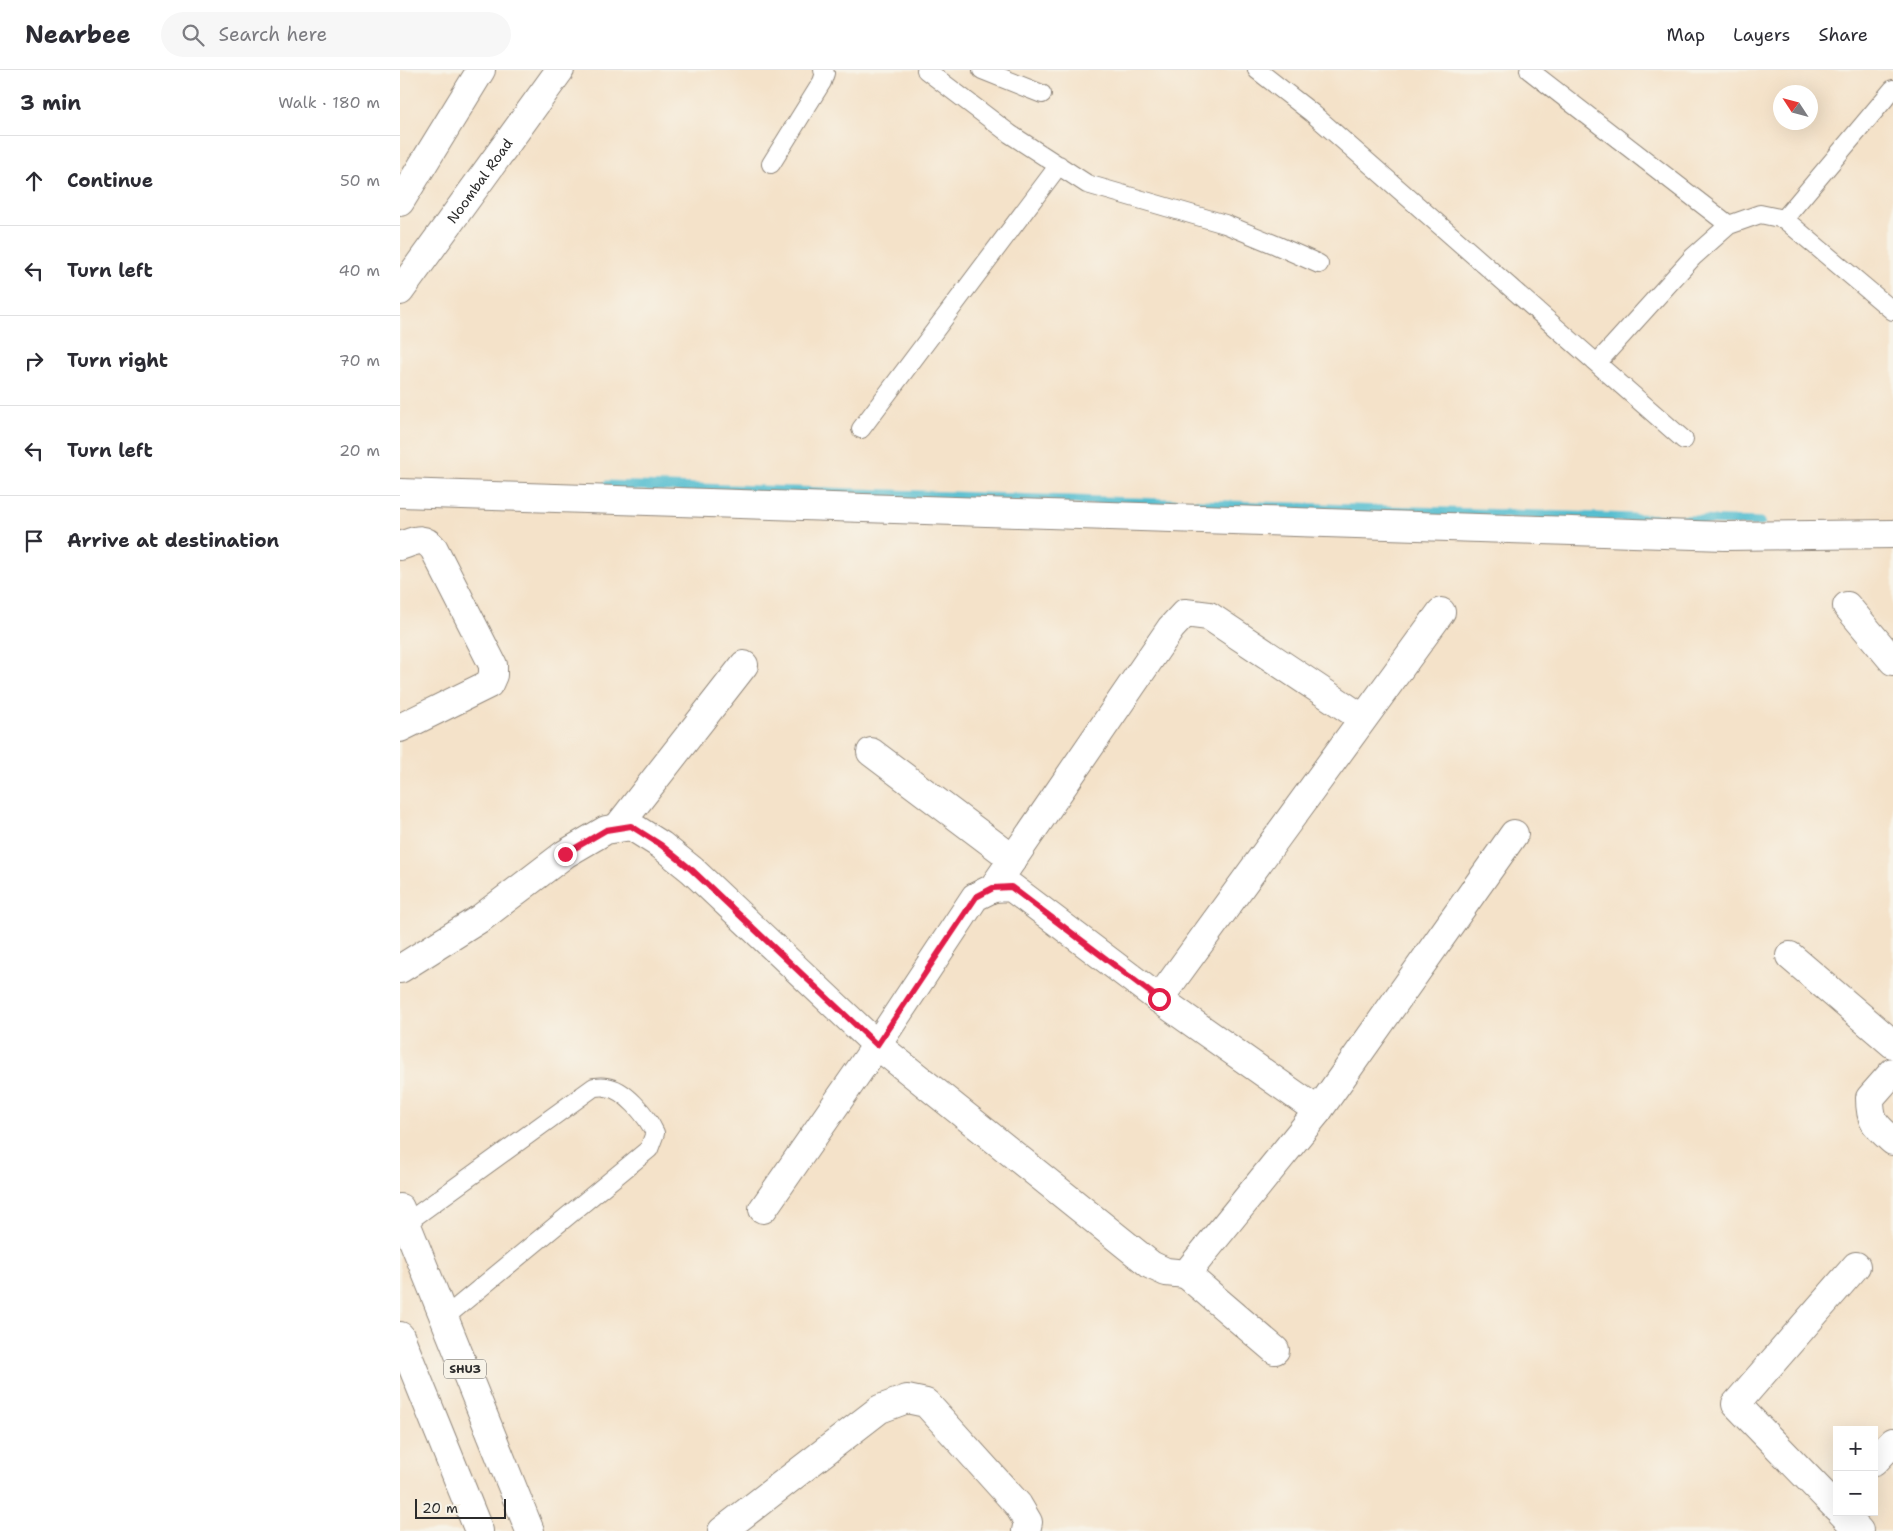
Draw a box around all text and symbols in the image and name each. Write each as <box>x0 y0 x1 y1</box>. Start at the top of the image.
search box <box>161 12 511 57</box>
text: Nearbee <box>25 19 131 51</box>
icon: search <box>179 21 207 49</box>
text: Search here <box>219 22 327 47</box>
text: Map <box>1667 23 1705 47</box>
text: Layers <box>1733 23 1790 47</box>
text: Share <box>1818 23 1868 47</box>
north arrow <box>1773 85 1818 130</box>
text: 3 min <box>20 89 81 117</box>
text: Walk · 180 m <box>278 92 380 113</box>
street label: Noombal Road <box>443 135 517 227</box>
icon: ahead <box>20 167 48 195</box>
text: Continue <box>67 168 153 193</box>
text: 50 m <box>340 170 380 191</box>
icon: left <box>20 257 48 285</box>
text: Turn left <box>67 258 153 283</box>
text: 40 m <box>338 260 380 281</box>
icon: right <box>20 347 48 375</box>
text: Turn right <box>67 348 168 373</box>
text: 70 m <box>339 350 380 371</box>
icon: left <box>20 437 48 465</box>
text: Turn left <box>67 438 153 463</box>
text: 20 m <box>339 440 380 461</box>
icon: arrive <box>20 527 48 555</box>
text: Arrive at destination <box>67 528 279 553</box>
route end <box>554 843 577 866</box>
route start <box>1148 988 1171 1011</box>
road number: SHU3 <box>444 1360 486 1378</box>
map controls <box>1833 1426 1878 1516</box>
button: + <box>1833 1426 1878 1471</box>
button: − <box>1833 1471 1878 1516</box>
scale bar <box>415 1496 506 1519</box>
text: 20 m <box>422 1499 458 1517</box>

